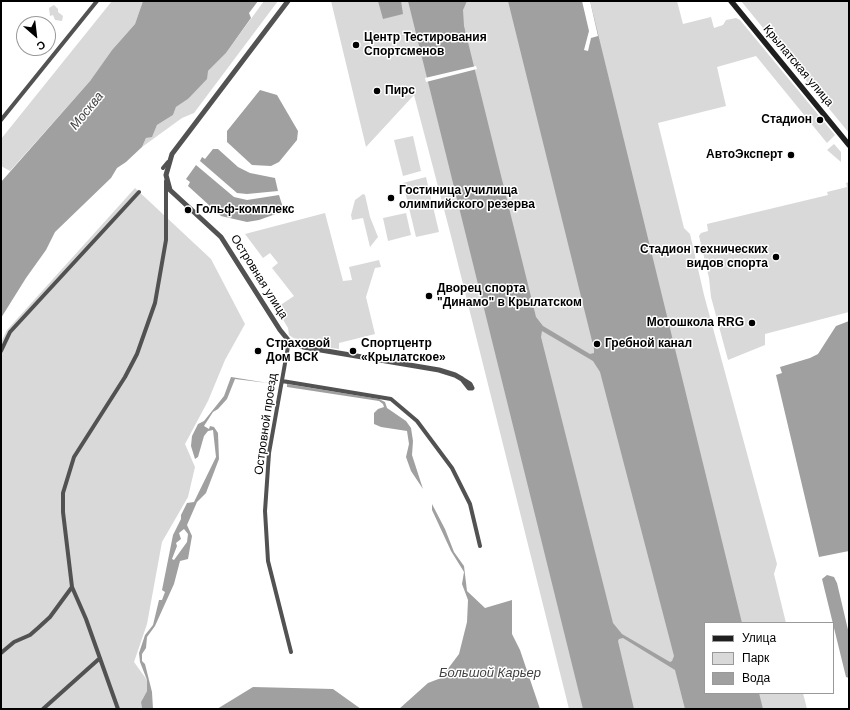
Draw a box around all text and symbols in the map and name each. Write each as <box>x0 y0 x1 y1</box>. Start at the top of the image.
north arrow <box>16 16 56 56</box>
street label: Крылатская улица <box>760 22 836 110</box>
place label: Центр Тестирования Спортсменов <box>364 31 487 59</box>
text: С <box>35 39 47 53</box>
marker: Центр Тестирования Спортсменов <box>351 40 361 50</box>
place label: Пирс <box>385 84 415 98</box>
marker: Пирс <box>372 86 382 96</box>
water label: Москва <box>67 89 107 133</box>
place label: Стадион <box>761 113 812 127</box>
marker: Стадион <box>815 115 825 125</box>
place label: АвтоЭксперт <box>706 148 783 162</box>
marker: АвтоЭксперт <box>786 150 796 160</box>
place label: Гостиница училища олимпийского резерва <box>399 184 535 212</box>
marker: Гостиница училища олимпийского резерва <box>386 193 396 203</box>
place label: Гольф-комплекс <box>196 203 295 217</box>
marker: Гольф-комплекс <box>183 205 193 215</box>
street label: Островная улица <box>227 232 291 322</box>
place label: Стадион технических видов спорта <box>640 243 768 271</box>
marker: Стадион технических видов спорта <box>771 252 781 262</box>
place label: Дворец спорта "Динамо" в Крылатском <box>437 282 582 310</box>
marker: Дворец спорта "Динамо" в Крылатском <box>424 291 434 301</box>
place label: Мотошкола RRG <box>647 316 744 330</box>
marker: Мотошкола RRG <box>747 318 757 328</box>
place label: Страховой Дом ВСК <box>266 337 330 365</box>
place label: Спортцентр «Крылатское» <box>361 337 446 365</box>
place label: Гребной канал <box>605 337 692 351</box>
marker: Гребной канал <box>592 339 602 349</box>
marker: Страховой Дом ВСК <box>253 346 263 356</box>
marker: Спортцентр «Крылатское» <box>348 346 358 356</box>
street label: Островной проезд <box>252 372 280 476</box>
legend <box>704 622 834 694</box>
text: Улица <box>742 631 776 645</box>
text: Парк <box>742 651 769 665</box>
water label: Большой Карьер <box>439 665 541 681</box>
text: Вода <box>742 671 770 685</box>

